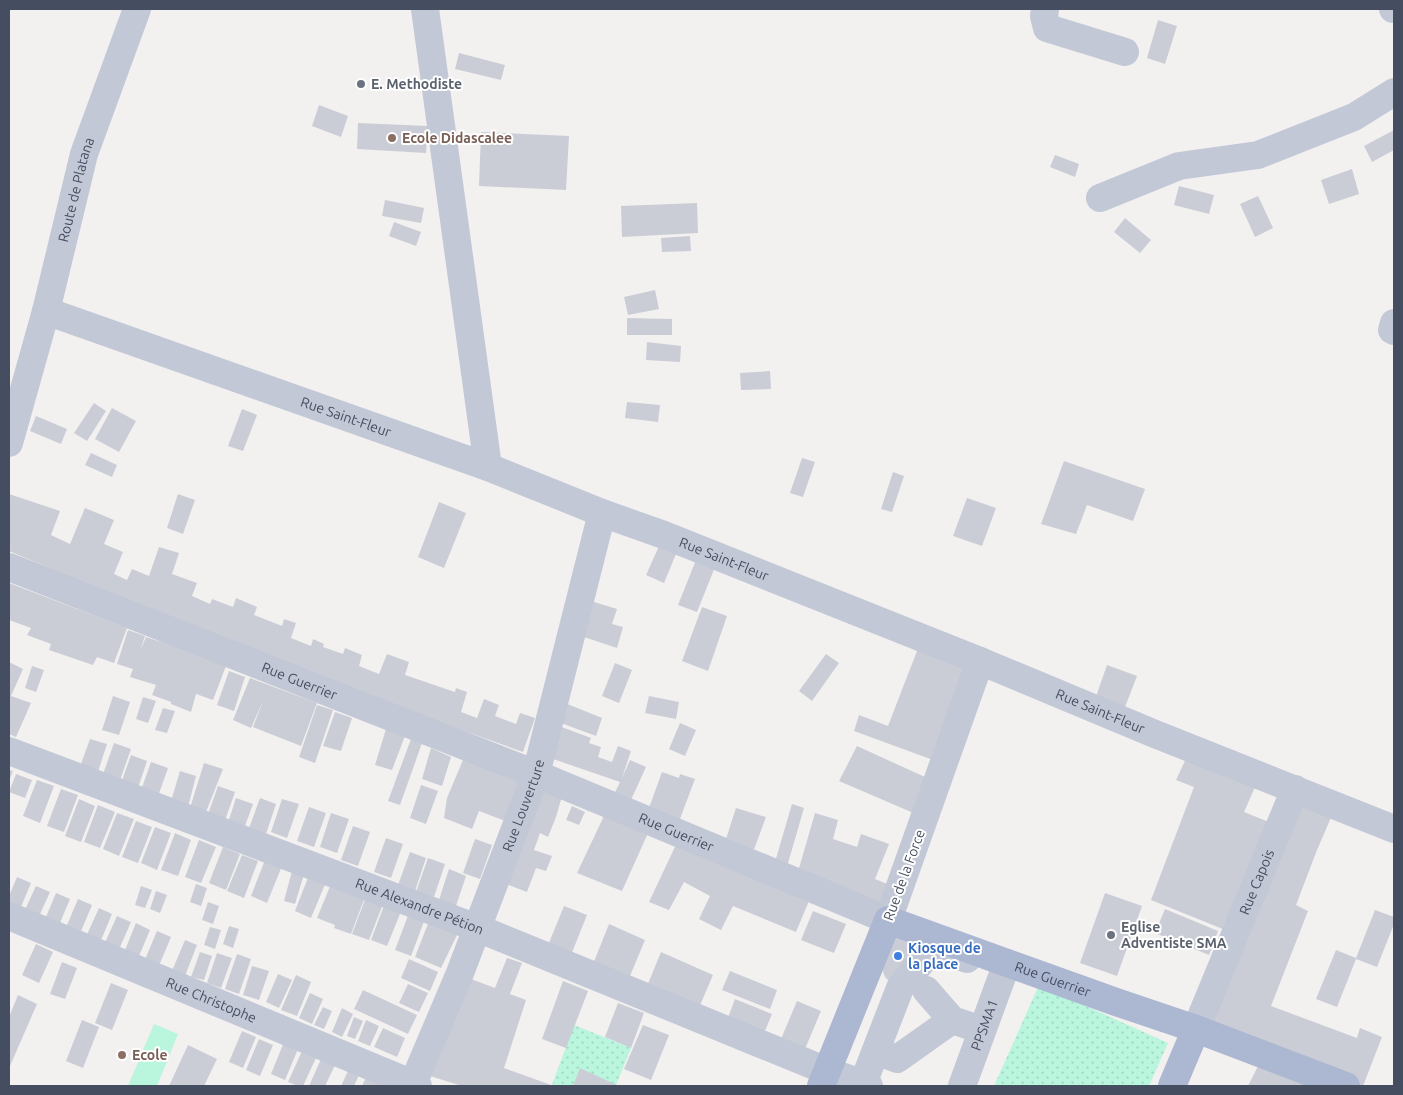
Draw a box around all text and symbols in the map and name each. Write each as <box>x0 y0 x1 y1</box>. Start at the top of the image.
place label: E. Methodiste <box>371 76 462 92</box>
marker: E. Methodiste <box>355 78 367 90</box>
place label: Ecole Didascalee <box>402 130 512 146</box>
marker: Ecole Didascalee <box>386 132 398 144</box>
street label: Route de Platana <box>55 135 97 244</box>
street label: Rue Saint-Fleur <box>298 393 394 440</box>
street label: Rue Saint-Fleur <box>677 534 772 584</box>
street label: Rue Guerrier <box>259 659 340 703</box>
street label: Rue Saint-Fleur <box>1053 686 1148 737</box>
street label: Rue Louverture <box>499 758 547 854</box>
street label: Rue Guerrier <box>636 809 717 855</box>
street label: Rue de la Force <box>880 827 928 923</box>
street label: Rue Capois <box>1236 847 1277 917</box>
street label: Rue Alexandre Pétion <box>353 875 486 938</box>
place label: Eglise Adventiste SMA <box>1121 919 1227 951</box>
marker: Eglise Adventiste SMA <box>1105 929 1117 941</box>
place label: Kiosque de la place <box>908 940 981 972</box>
marker: Kiosque de la place <box>892 950 904 962</box>
street label: Rue Guerrier <box>1012 958 1094 1000</box>
street label: Rue Christophe <box>164 974 259 1026</box>
street label: PPSMA1 <box>968 997 1001 1053</box>
place label: Ecole <box>132 1047 168 1063</box>
marker: Ecole <box>116 1049 128 1061</box>

